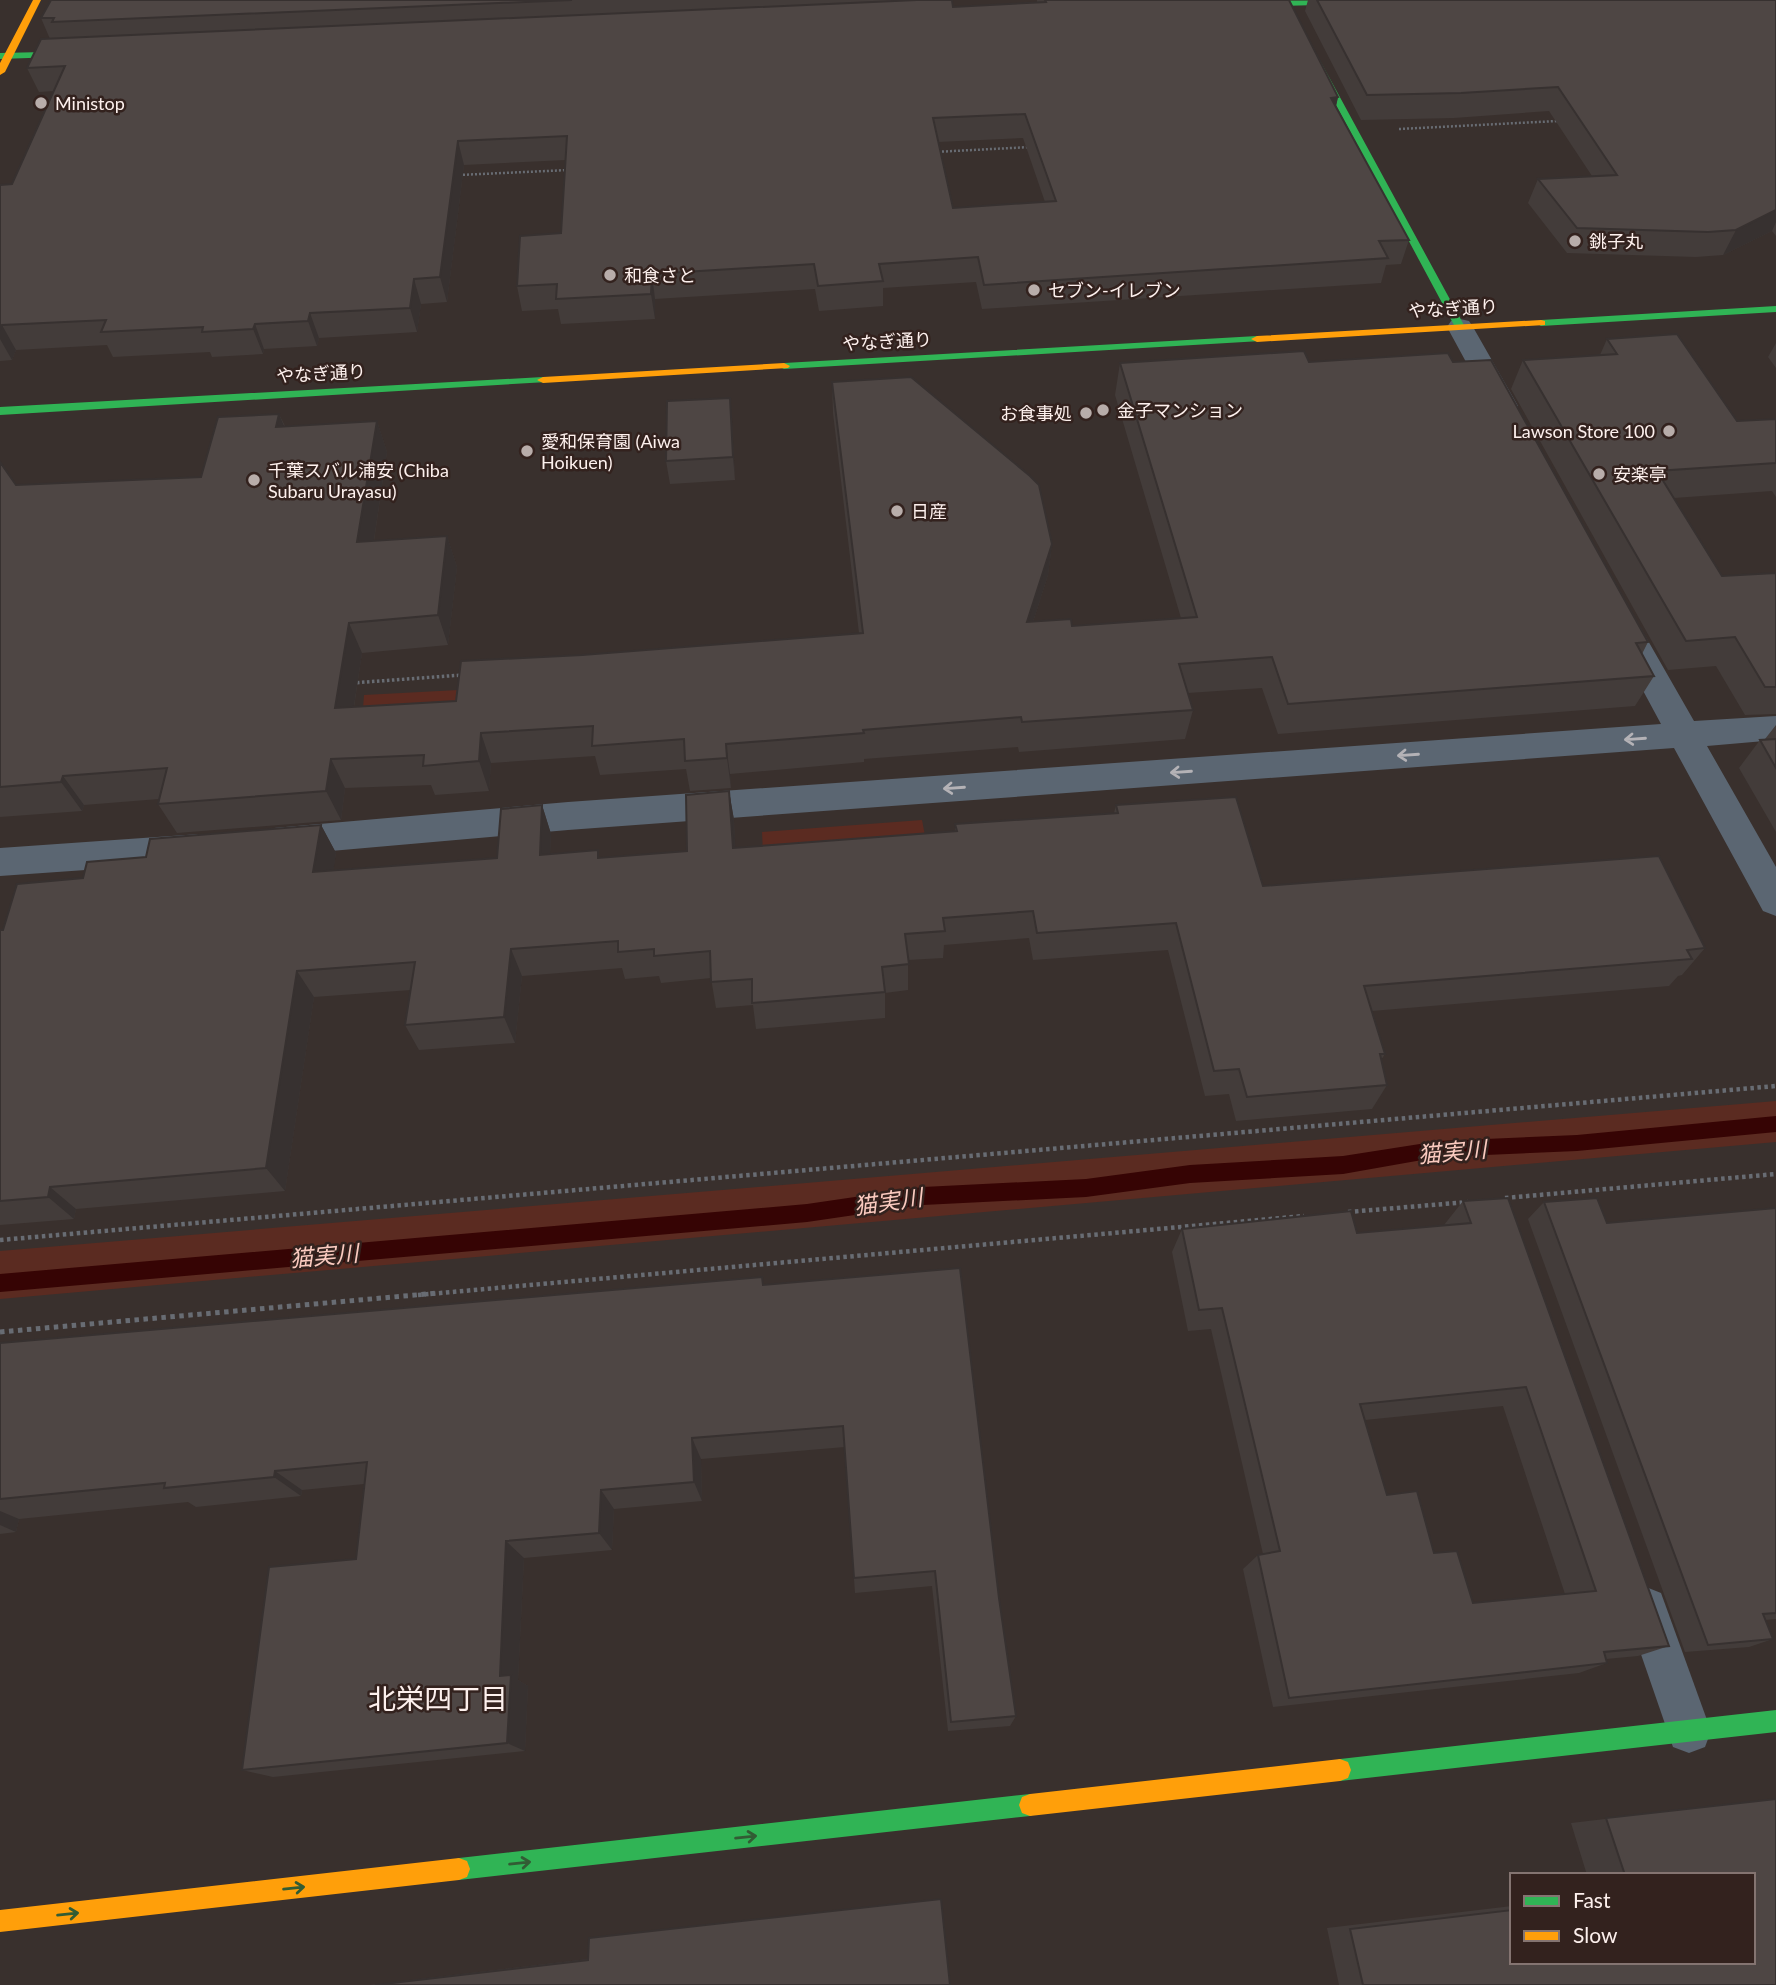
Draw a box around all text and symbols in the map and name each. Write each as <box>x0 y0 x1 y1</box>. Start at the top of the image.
place label: Ministop <box>55 92 125 114</box>
marker: Ministop <box>33 95 49 111</box>
place label: 銚子丸 <box>1589 230 1643 252</box>
marker: 銚子丸 <box>1567 233 1583 249</box>
place label: 和食さと <box>624 264 696 286</box>
marker: 和食さと <box>602 267 618 283</box>
place label: セブン-イレブン <box>1048 279 1181 301</box>
marker: セブン-イレブン <box>1026 282 1042 298</box>
street label: やなぎ通り <box>1407 295 1499 321</box>
street label: やなぎ通り <box>841 328 933 354</box>
street label: やなぎ通り <box>275 360 367 386</box>
place label: 金子マンション <box>1117 399 1243 421</box>
place label: お食事処 <box>1000 402 1072 424</box>
marker: 金子マンション <box>1095 402 1111 418</box>
marker: お食事処 <box>1078 405 1094 421</box>
place label: Lawson Store 100 <box>1513 420 1655 442</box>
marker: Lawson Store 100 <box>1661 423 1677 439</box>
place label: 愛和保育園 (Aiwa Hoikuen) <box>541 430 680 473</box>
marker: 愛和保育園 (Aiwa Hoikuen) <box>519 443 535 459</box>
place label: 千葉スバル浦安 (Chiba Subaru Urayasu) <box>268 459 449 502</box>
place label: 安楽亭 <box>1613 463 1667 485</box>
marker: 安楽亭 <box>1591 466 1607 482</box>
marker: 千葉スバル浦安 (Chiba Subaru Urayasu) <box>246 472 262 488</box>
place label: 日産 <box>911 500 947 522</box>
marker: 日産 <box>889 503 905 519</box>
one-way arrow <box>1624 733 1646 746</box>
one-way arrow <box>1397 749 1420 762</box>
one-way arrow <box>1170 766 1193 779</box>
one-way arrow <box>943 782 966 795</box>
water label: 猫実川 <box>1416 1134 1491 1168</box>
water label: 猫実川 <box>852 1182 927 1220</box>
water label: 猫実川 <box>288 1238 363 1272</box>
district label: 北栄四丁目 <box>368 1681 508 1715</box>
one-way arrow <box>734 1831 757 1844</box>
one-way arrow <box>508 1856 531 1869</box>
legend <box>1510 1873 1755 1964</box>
one-way arrow <box>282 1882 305 1895</box>
text: Fast <box>1573 1887 1611 1912</box>
one-way arrow <box>56 1907 79 1920</box>
text: Slow <box>1573 1922 1618 1947</box>

